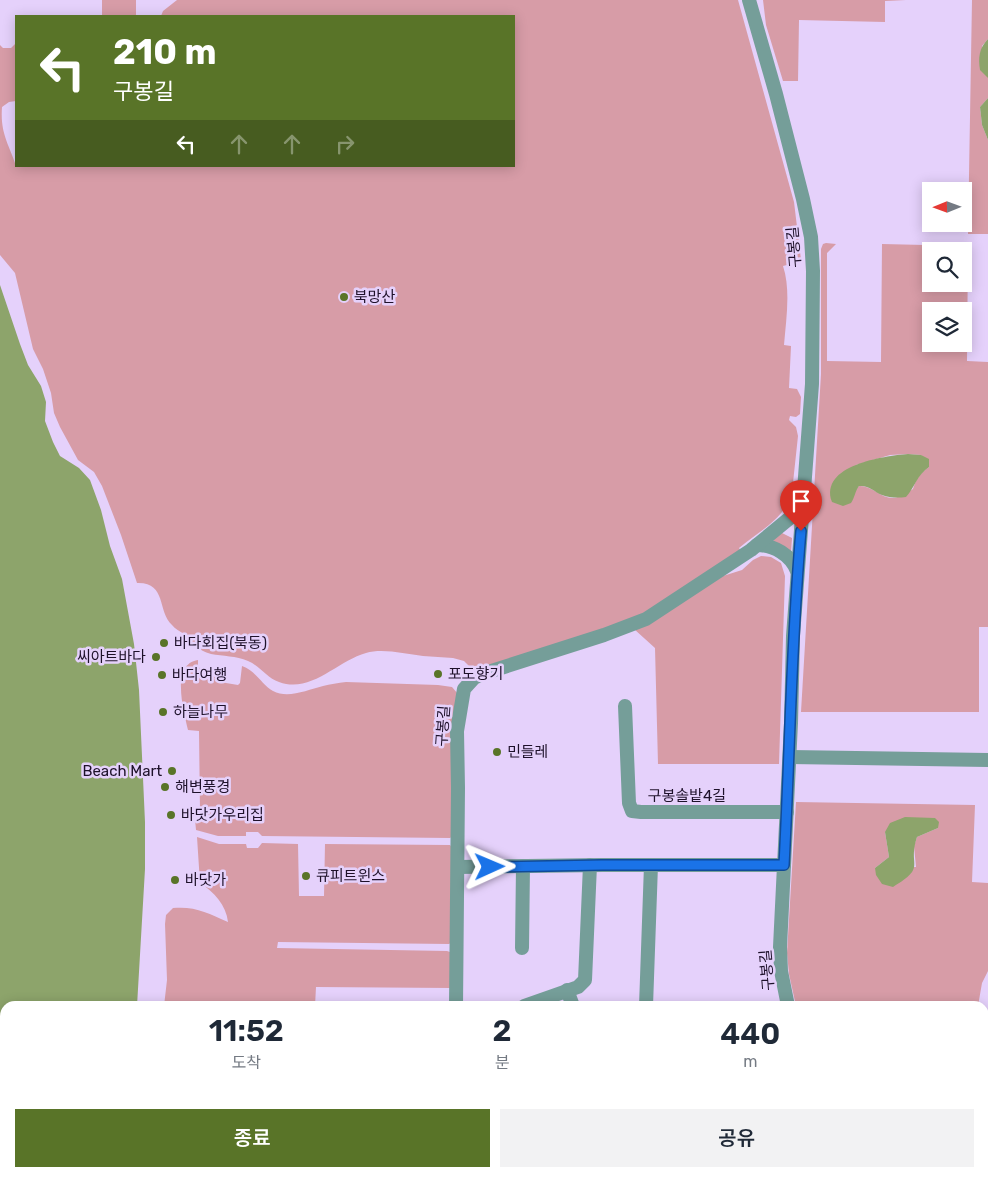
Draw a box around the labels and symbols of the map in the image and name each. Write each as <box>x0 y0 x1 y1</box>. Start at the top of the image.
north arrow <box>922 182 972 232</box>
street label: 구봉길 <box>783 226 805 268</box>
place label: 북망산 <box>354 288 396 306</box>
marker: 북망산 <box>338 291 350 303</box>
pin <box>780 480 822 531</box>
place label: 바다회집(북동) <box>174 634 267 652</box>
marker: 바다회집(북동) <box>158 637 170 649</box>
place label: 씨아트바다 <box>77 648 146 666</box>
marker: 씨아트바다 <box>150 651 162 663</box>
place label: 포도향기 <box>448 665 503 683</box>
place label: 바다여행 <box>172 666 227 684</box>
marker: 포도향기 <box>432 668 444 680</box>
marker: 바다여행 <box>156 669 168 681</box>
place label: 하늘나무 <box>173 703 228 721</box>
street label: 구봉길 <box>433 705 453 747</box>
marker: 하늘나무 <box>157 706 169 718</box>
place label: 민들레 <box>507 743 548 761</box>
marker: 민들레 <box>491 746 503 758</box>
place label: Beach Mart <box>82 762 162 780</box>
marker: Beach Mart <box>166 765 178 777</box>
place label: 해변풍경 <box>175 778 230 796</box>
marker: 해변풍경 <box>159 781 171 793</box>
street label: 구봉솔밭4길 <box>648 787 726 805</box>
place label: 바닷가우리집 <box>181 806 264 824</box>
marker: 바닷가우리집 <box>165 809 177 821</box>
position arrow <box>463 840 515 892</box>
place label: 큐피트윈스 <box>316 867 385 885</box>
marker: 큐피트윈스 <box>300 870 312 882</box>
place label: 바닷가 <box>185 871 227 889</box>
marker: 바닷가 <box>169 874 181 886</box>
street label: 구봉길 <box>756 949 778 991</box>

